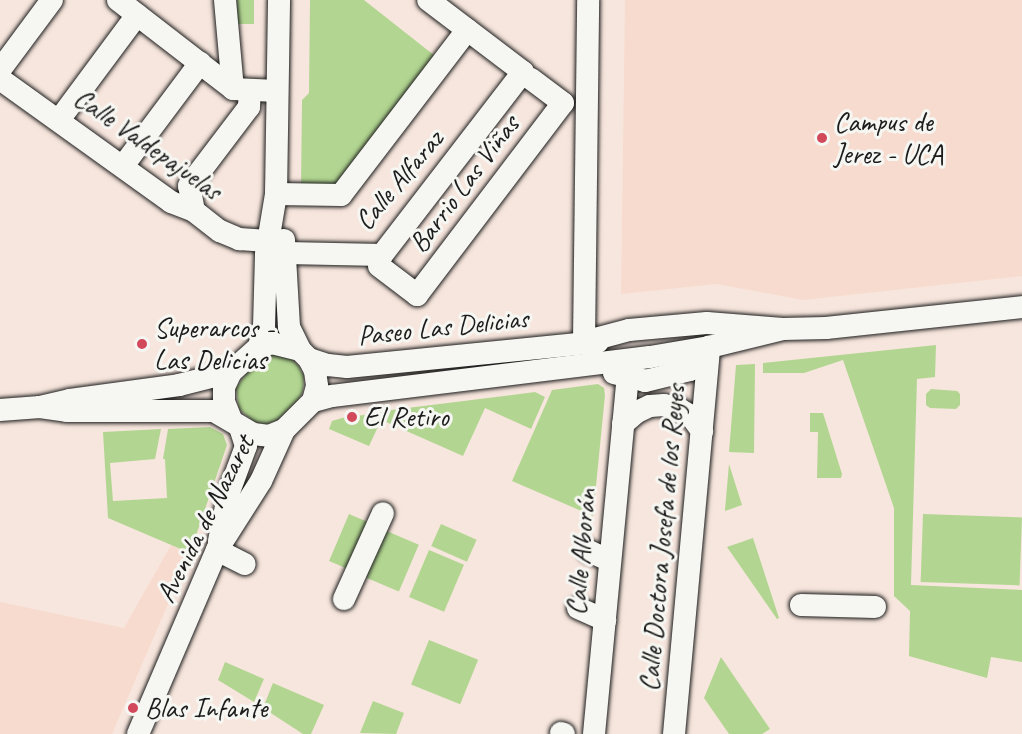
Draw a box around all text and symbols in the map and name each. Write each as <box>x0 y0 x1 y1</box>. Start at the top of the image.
street label: Calle Valdepajuelas <box>68 81 228 207</box>
place label: Campus de Jerez - UCA <box>834 105 943 171</box>
street label: Barrio Las Viñas <box>402 109 526 259</box>
street label: Calle Alfaraz <box>348 123 450 237</box>
marker: Campus de Jerez - UCA <box>815 131 829 145</box>
street label: Paseo Las Delicias <box>355 301 531 353</box>
place label: Superarcos - Las Delicias <box>154 311 274 377</box>
marker: Superarcos - Las Delicias <box>135 337 149 351</box>
street label: Calle Doctora Josefa de los Reyes <box>632 383 692 693</box>
place label: El Retiro <box>364 400 449 434</box>
marker: El Retiro <box>345 410 359 424</box>
street label: Avenida de Nazaret <box>148 430 262 608</box>
street label: Calle Alborán <box>559 487 603 617</box>
place label: Blas Infante <box>145 691 268 725</box>
marker: Blas Infante <box>126 701 140 715</box>

